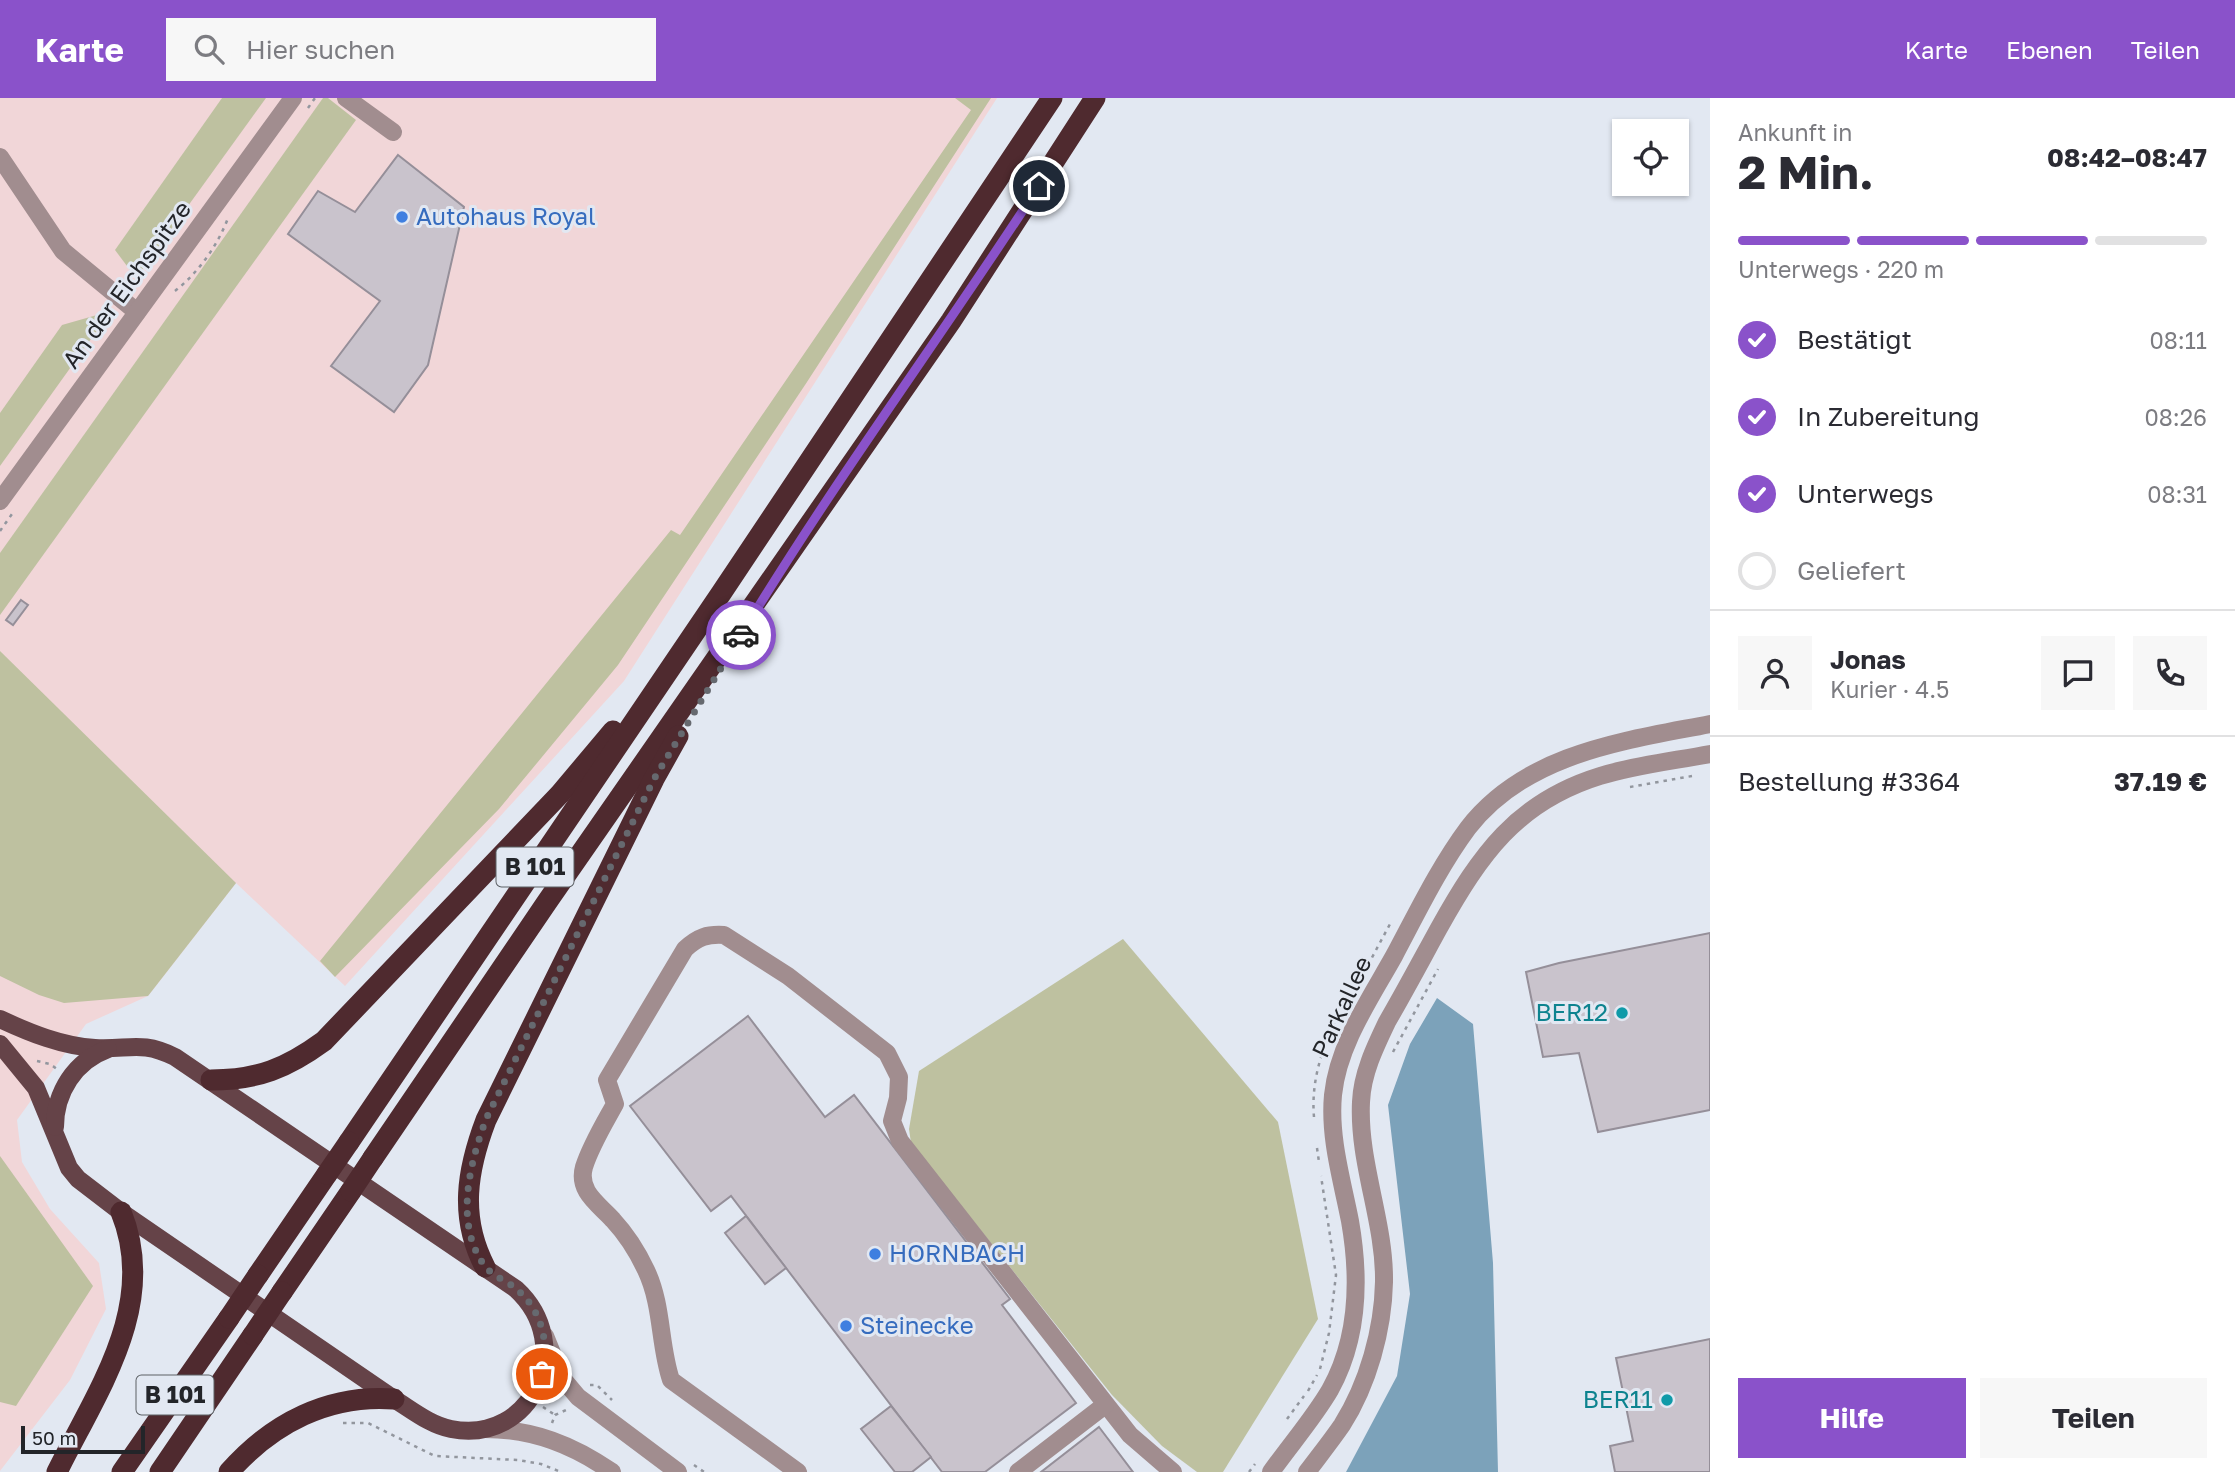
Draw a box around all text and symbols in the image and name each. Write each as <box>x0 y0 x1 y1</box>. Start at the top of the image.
search box <box>166 18 656 81</box>
text: Karte <box>35 30 124 69</box>
icon: search <box>190 30 228 68</box>
text: Hier suchen <box>246 34 395 65</box>
text: Karte <box>1905 35 1968 64</box>
text: Ebenen <box>2006 35 2093 64</box>
text: Teilen <box>2131 35 2200 64</box>
text: Ankunft in <box>1738 118 1853 146</box>
map controls <box>1612 119 1689 196</box>
button: locate <box>1612 119 1689 196</box>
text: 08:42–08:47 <box>2047 142 2207 173</box>
text: 2 Min. <box>1738 144 1874 199</box>
pin <box>1009 156 1069 216</box>
icon: home <box>1020 167 1058 205</box>
street label: An der Eichspitze <box>55 195 196 374</box>
place label: Autohaus Royal <box>416 201 596 230</box>
marker: Autohaus Royal <box>394 209 410 225</box>
text: Unterwegs · 220 m <box>1738 255 1944 283</box>
icon: check <box>1738 321 1776 359</box>
text: Bestätigt <box>1797 324 1912 355</box>
text: 08:11 <box>2150 326 2207 354</box>
icon: check <box>1738 398 1776 436</box>
text: In Zubereitung <box>1797 401 1980 432</box>
text: 08:26 <box>2145 403 2207 431</box>
icon: check <box>1738 475 1776 513</box>
text: Unterwegs <box>1797 478 1934 509</box>
text: 08:31 <box>2147 480 2207 508</box>
text: Geliefert <box>1797 555 1906 586</box>
courier <box>706 600 776 670</box>
icon: car <box>722 616 760 654</box>
button: person <box>1738 636 1812 710</box>
button: chat <box>2041 636 2115 710</box>
button: phone <box>2133 636 2207 710</box>
text: Jonas <box>1830 644 1906 675</box>
text: Kurier · 4.5 <box>1830 675 1949 703</box>
text: Bestellung #3364 <box>1738 766 1960 797</box>
text: 37.19 € <box>2114 766 2207 797</box>
road number: B 101 <box>496 848 574 887</box>
street label: Parkallee <box>1305 951 1377 1062</box>
place label: BER12 <box>1535 997 1608 1026</box>
marker: BER12 <box>1614 1005 1630 1021</box>
place label: HORNBACH <box>889 1238 1025 1267</box>
marker: HORNBACH <box>867 1246 883 1262</box>
place label: Steinecke <box>860 1310 974 1339</box>
marker: Steinecke <box>838 1318 854 1334</box>
pin <box>512 1344 572 1404</box>
icon: bag <box>523 1355 561 1393</box>
road number: B 101 <box>136 1376 214 1414</box>
button: Hilfe <box>1738 1378 1966 1458</box>
button: Teilen <box>1980 1378 2207 1458</box>
place label: BER11 <box>1583 1384 1653 1413</box>
marker: BER11 <box>1659 1392 1675 1408</box>
scale bar <box>21 1423 145 1455</box>
text: 50 m <box>32 1426 76 1449</box>

